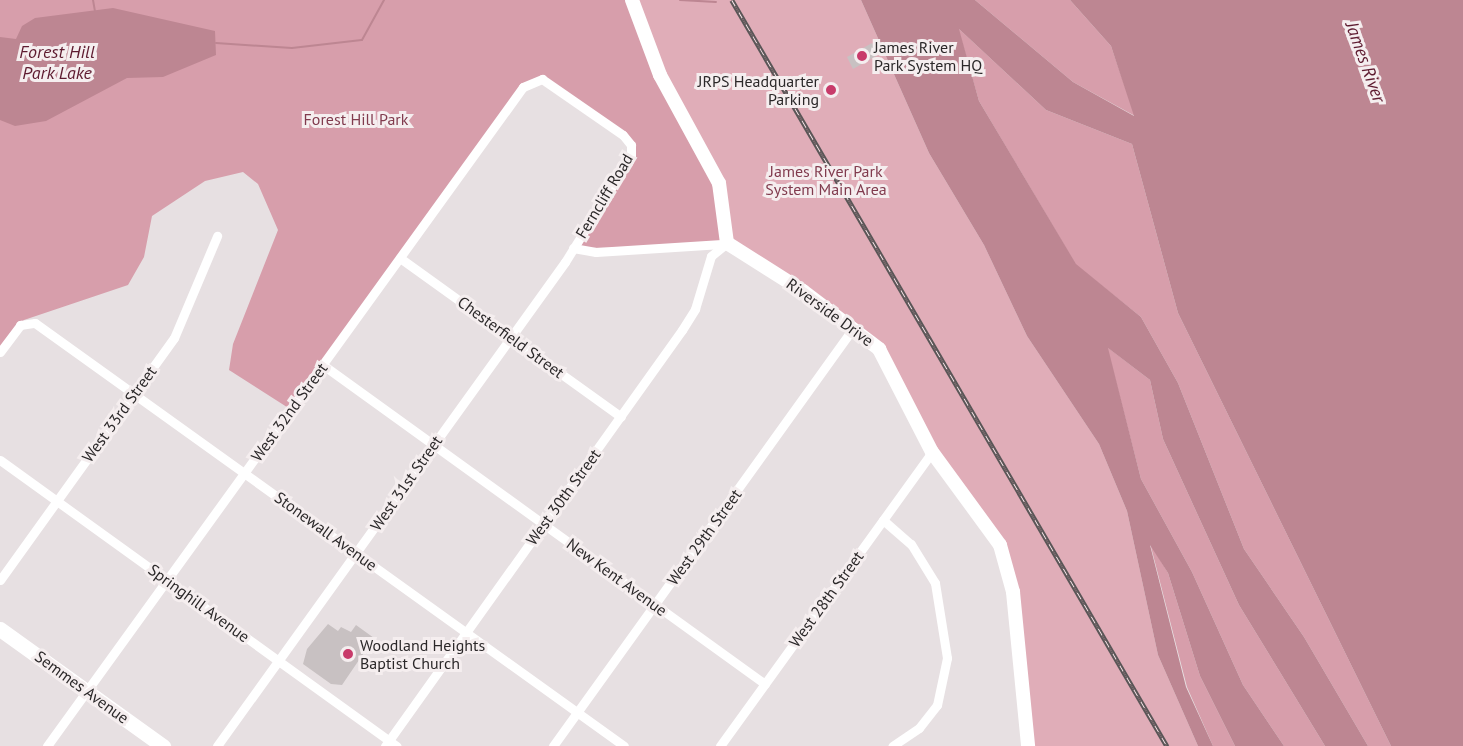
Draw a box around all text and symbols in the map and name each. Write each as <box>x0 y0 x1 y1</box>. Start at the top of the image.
water label: James River <box>1340 19 1390 105</box>
place label: James River Park System HQ <box>874 37 983 75</box>
water label: Forest Hill Park Lake <box>19 42 95 84</box>
marker: James River Park System HQ <box>855 49 869 63</box>
place label: JRPS Headquarter Parking <box>698 71 819 109</box>
marker: JRPS Headquarter Parking <box>824 83 838 97</box>
park label: Forest Hill Park <box>304 109 408 129</box>
street label: Ferncliff Road <box>571 150 637 242</box>
park label: James River Park System Main Area <box>765 161 887 199</box>
street label: Riverside Drive <box>783 274 877 350</box>
street label: Chesterfield Street <box>454 292 568 382</box>
street label: West 32nd Street <box>247 359 331 465</box>
street label: West 33rd Street <box>78 362 160 466</box>
street label: West 31st Street <box>366 432 446 534</box>
street label: West 30th Street <box>522 445 604 549</box>
street label: West 29th Street <box>663 485 745 589</box>
street label: Stonewall Avenue <box>271 487 381 575</box>
street label: New Kent Avenue <box>563 534 671 620</box>
street label: West 28th Street <box>785 547 867 651</box>
street label: Springhill Avenue <box>144 560 254 646</box>
place label: Woodland Heights Baptist Church <box>360 635 485 673</box>
street label: Semmes Avenue <box>31 646 133 728</box>
marker: Woodland Heights Baptist Church <box>341 647 355 661</box>

